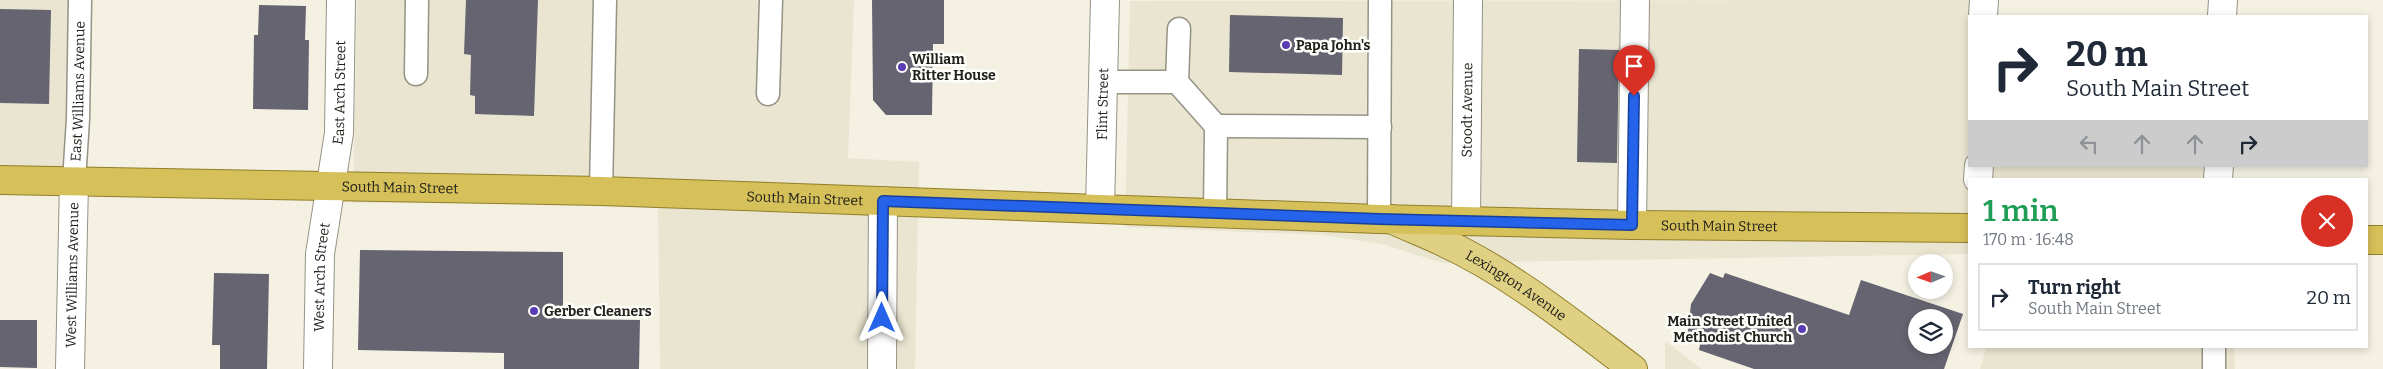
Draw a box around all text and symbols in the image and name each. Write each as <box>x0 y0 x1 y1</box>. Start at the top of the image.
street label: East Williams Avenue <box>67 21 89 162</box>
text: 20 m <box>2066 33 2148 75</box>
icon: right <box>1983 35 2048 100</box>
place label: Papa John's <box>1296 37 1371 54</box>
marker: Papa John's <box>1280 39 1292 51</box>
street label: East Arch Street <box>329 40 349 146</box>
pin <box>1613 45 1655 96</box>
place label: William Ritter House <box>912 51 996 84</box>
icon: arrive <box>1620 52 1648 80</box>
marker: William Ritter House <box>896 61 908 73</box>
street label: Stoodt Avenue <box>1459 63 1476 157</box>
street label: Flint Street <box>1094 68 1112 140</box>
text: South Main Street <box>2066 75 2249 102</box>
icon: left <box>2075 130 2103 158</box>
icon: ahead <box>2128 130 2156 158</box>
icon: ahead <box>2181 130 2209 158</box>
icon: right <box>2234 130 2262 158</box>
street label: South Main Street <box>341 178 458 197</box>
street label: South Main Street <box>746 188 863 209</box>
text: 1 min <box>1983 193 2058 229</box>
button: close <box>2301 195 2353 247</box>
street label: West Williams Avenue <box>62 202 83 348</box>
street label: South Main Street <box>1661 217 1778 235</box>
street label: West Arch Street <box>311 222 334 332</box>
text: 170 m · 16:48 <box>1983 230 2074 249</box>
street label: Lexington Avenue <box>1463 247 1570 325</box>
north arrow <box>1908 254 1952 299</box>
map controls <box>1908 254 1953 354</box>
text: Turn right <box>2028 276 2121 299</box>
icon: right <box>1985 283 2013 311</box>
text: 20 m <box>2307 286 2351 309</box>
position arrow <box>855 291 907 343</box>
text: South Main Street <box>2028 299 2161 318</box>
place label: Gerber Cleaners <box>544 303 652 320</box>
marker: Gerber Cleaners <box>528 305 540 317</box>
button: layers <box>1908 309 1953 354</box>
place label: Main Street United Methodist Church <box>1667 313 1793 346</box>
marker: Main Street United Methodist Church <box>1796 323 1808 335</box>

